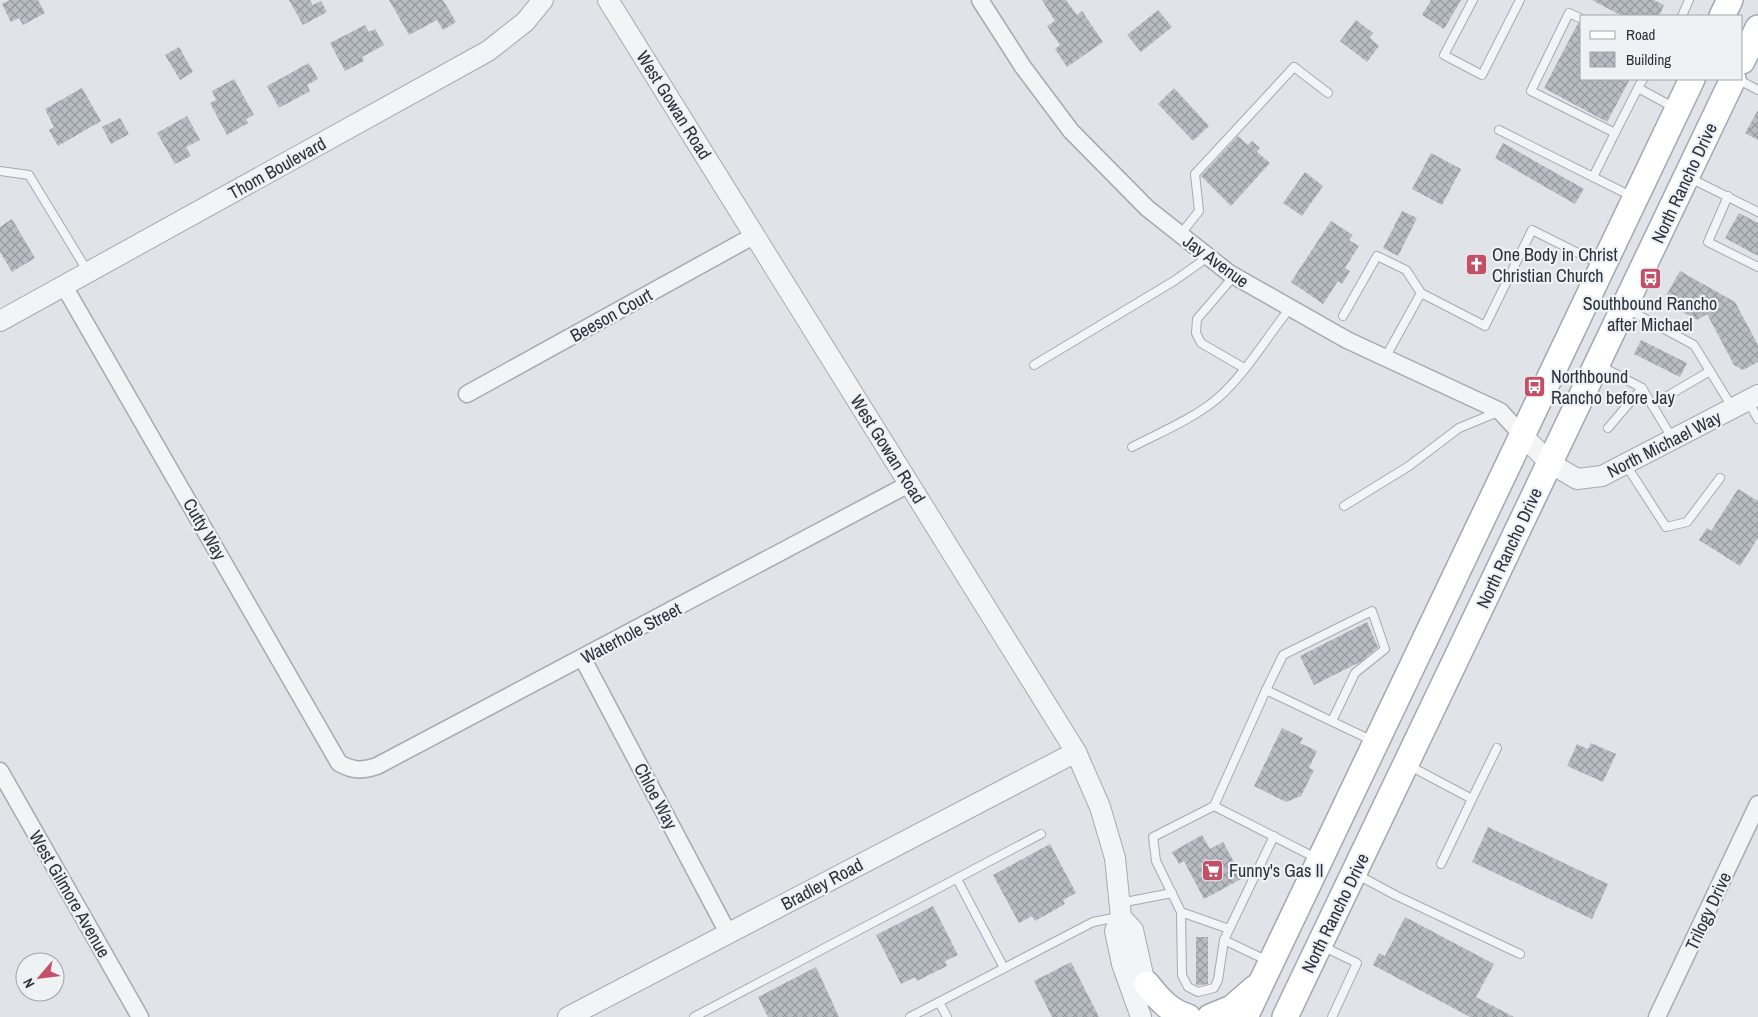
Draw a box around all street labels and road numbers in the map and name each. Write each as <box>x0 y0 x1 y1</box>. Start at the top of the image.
street label: West Gowan Road <box>631 46 717 164</box>
street label: North Rancho Drive <box>1645 119 1723 247</box>
street label: Thom Boulevard <box>224 131 330 205</box>
street label: Jay Avenue <box>1178 229 1254 293</box>
street label: Beeson Court <box>565 282 657 348</box>
street label: West Gowan Road <box>845 390 931 508</box>
street label: North Michael Way <box>1603 404 1726 484</box>
street label: North Rancho Drive <box>1470 484 1548 612</box>
street label: Cutty Way <box>177 494 233 565</box>
street label: Waterhole Street <box>576 596 686 670</box>
street label: Chloe Way <box>628 759 684 834</box>
street label: West Gilmore Avenue <box>23 826 117 962</box>
street label: North Rancho Drive <box>1295 849 1375 977</box>
street label: Bradley Road <box>777 852 867 916</box>
street label: Trilogy Drive <box>1679 868 1737 954</box>

